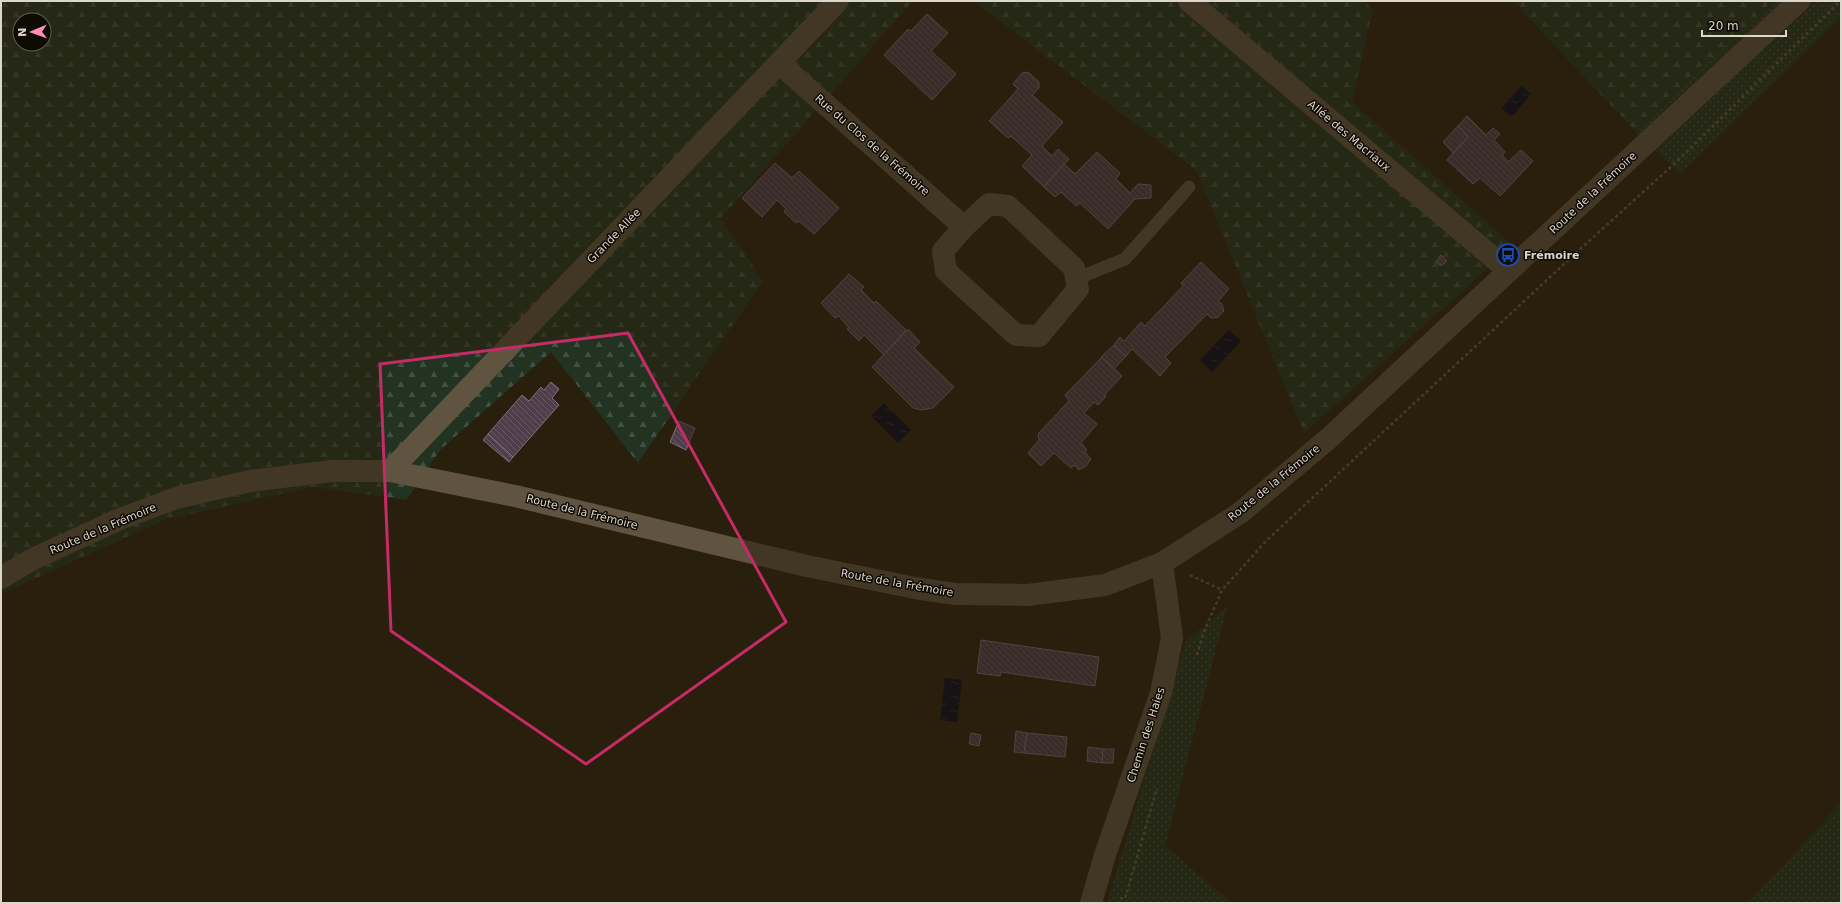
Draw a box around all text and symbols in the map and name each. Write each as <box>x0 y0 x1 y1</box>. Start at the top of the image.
north arrow <box>12 12 52 52</box>
scale bar <box>1702 12 1786 38</box>
text: 20 m <box>1708 19 1739 33</box>
text: N <box>16 27 29 37</box>
street label: Rue du Clos de la Frémoire <box>812 92 932 198</box>
street label: Allée des Macriaux <box>1305 98 1393 175</box>
street label: Route de la Frémoire <box>1547 149 1639 237</box>
street label: Grande Allée <box>585 206 644 266</box>
bus stop icon: Frémoire <box>1495 242 1521 268</box>
place label: Frémoire <box>1524 249 1579 262</box>
street label: Route de la Frémoire <box>1226 442 1323 524</box>
street label: Route de la Frémoire <box>525 492 639 532</box>
street label: Route de la Frémoire <box>48 501 158 557</box>
street label: Route de la Frémoire <box>840 567 955 599</box>
street label: Chemin des Haies <box>1124 686 1168 784</box>

